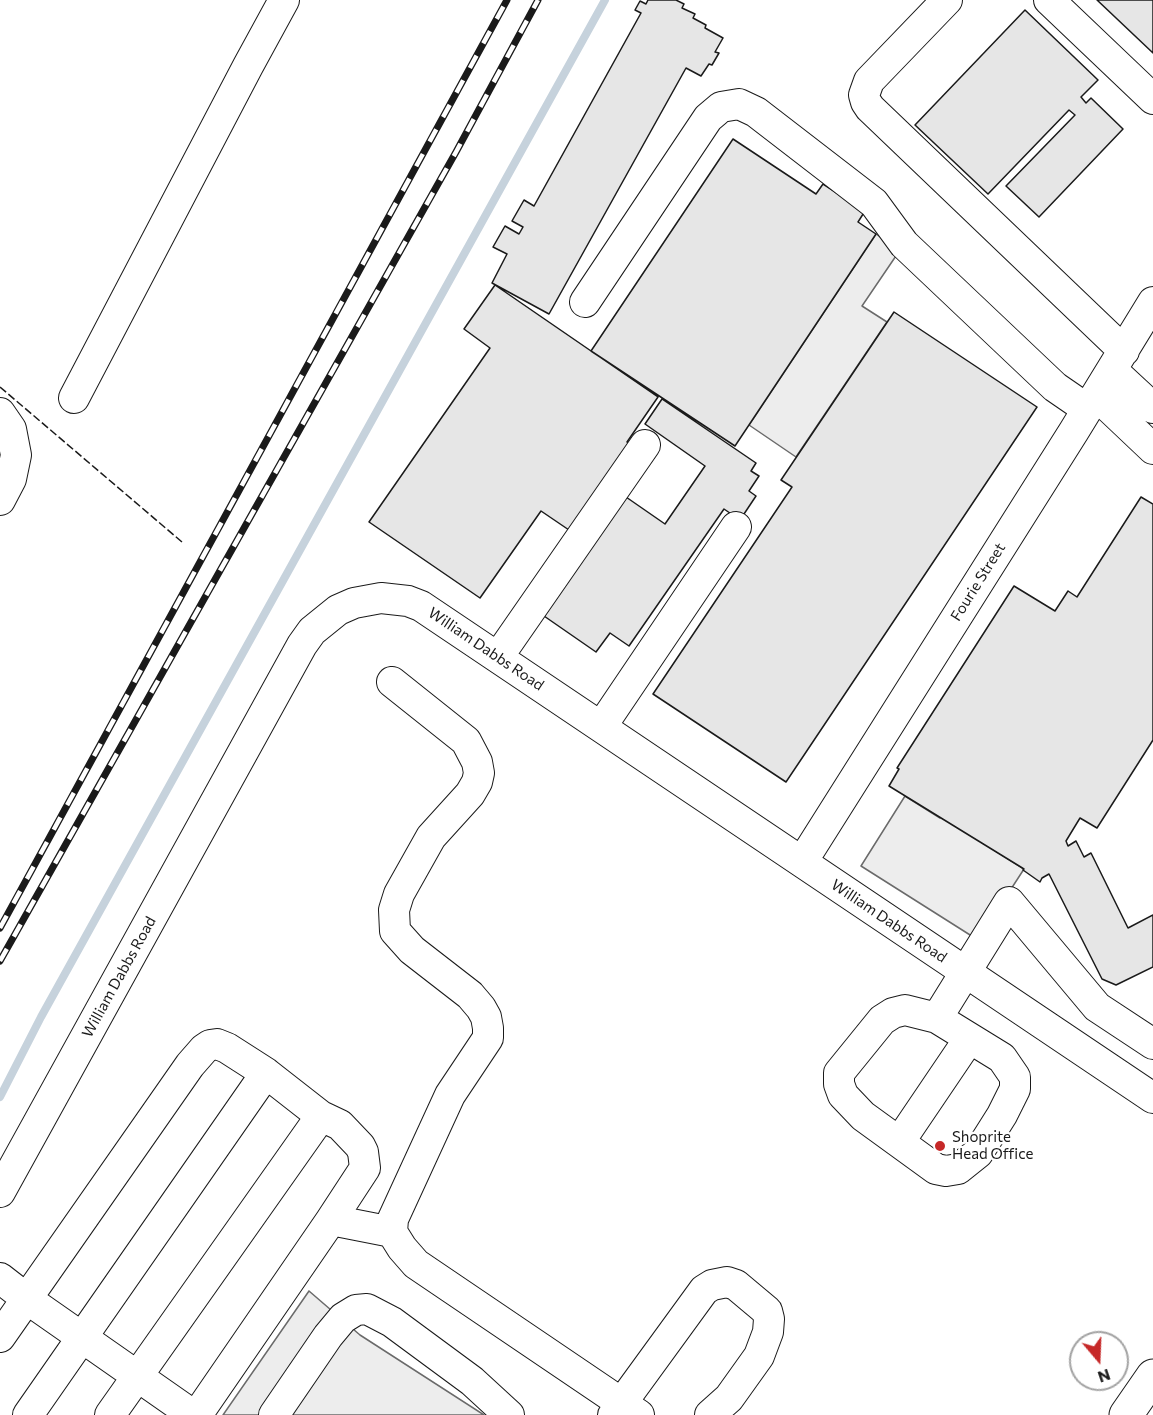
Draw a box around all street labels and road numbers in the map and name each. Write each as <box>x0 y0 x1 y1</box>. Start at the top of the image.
street label: Fourie Street <box>947 540 1009 624</box>
street label: William Dabbs Road <box>425 604 547 694</box>
street label: William Dabbs Road <box>828 876 950 966</box>
street label: William Dabbs Road <box>78 913 160 1041</box>

